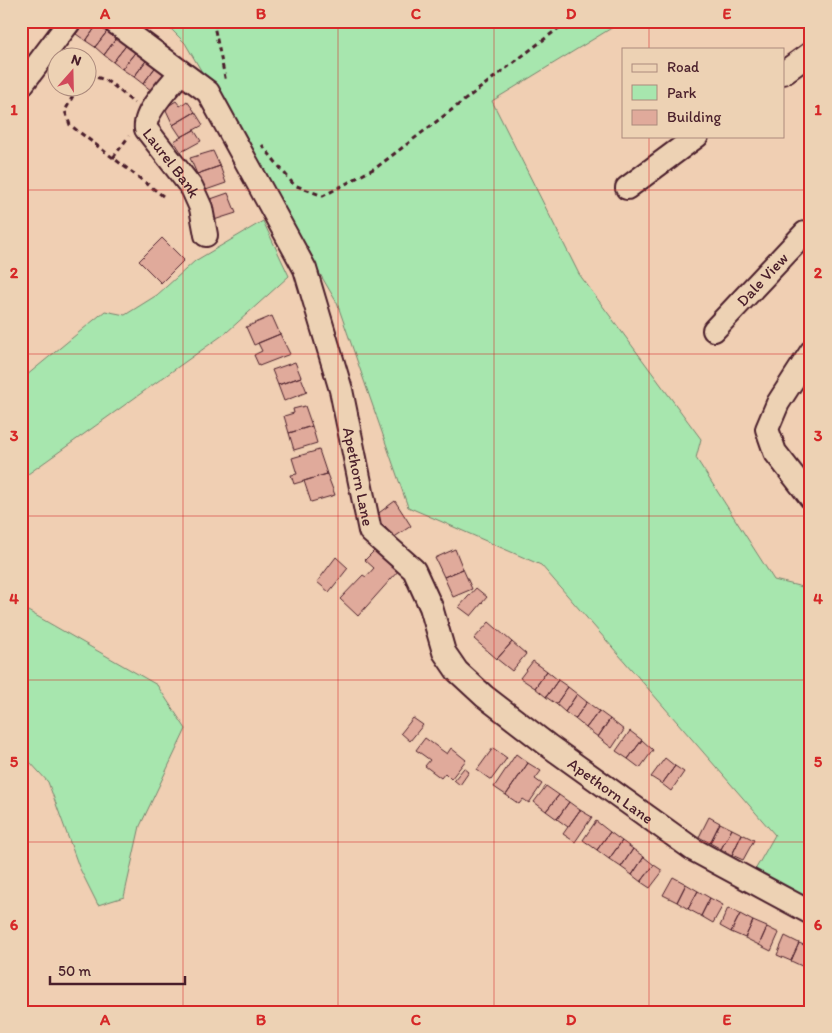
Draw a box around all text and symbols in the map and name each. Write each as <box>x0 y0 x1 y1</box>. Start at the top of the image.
text: A <box>99 4 111 23</box>
text: B <box>256 4 267 23</box>
text: C <box>411 4 422 23</box>
text: D <box>566 4 577 23</box>
text: E <box>723 4 732 23</box>
north arrow <box>48 48 98 98</box>
legend <box>622 48 784 138</box>
text: N <box>69 51 84 70</box>
text: Road <box>667 58 700 76</box>
text: Park <box>667 84 697 102</box>
text: 1 <box>10 100 18 119</box>
text: 1 <box>814 100 822 119</box>
text: Building <box>667 108 721 126</box>
street label: Laurel Bank <box>139 124 205 201</box>
street label: Dale View <box>732 248 792 310</box>
text: 2 <box>10 263 19 282</box>
text: 2 <box>814 263 823 282</box>
street label: Apethorn Lane <box>339 425 378 528</box>
text: 3 <box>10 426 19 445</box>
text: 3 <box>814 426 823 445</box>
text: 4 <box>9 589 19 608</box>
text: 4 <box>813 589 823 608</box>
text: 5 <box>10 752 19 771</box>
text: 5 <box>814 752 823 771</box>
street label: Apethorn Lane <box>564 753 657 827</box>
text: 6 <box>10 915 19 934</box>
text: 6 <box>814 915 823 934</box>
scale bar <box>50 953 185 985</box>
text: 50 m <box>58 962 91 980</box>
text: A <box>99 1010 111 1029</box>
text: B <box>256 1010 267 1029</box>
text: C <box>411 1010 422 1029</box>
text: D <box>566 1010 577 1029</box>
text: E <box>723 1010 732 1029</box>

